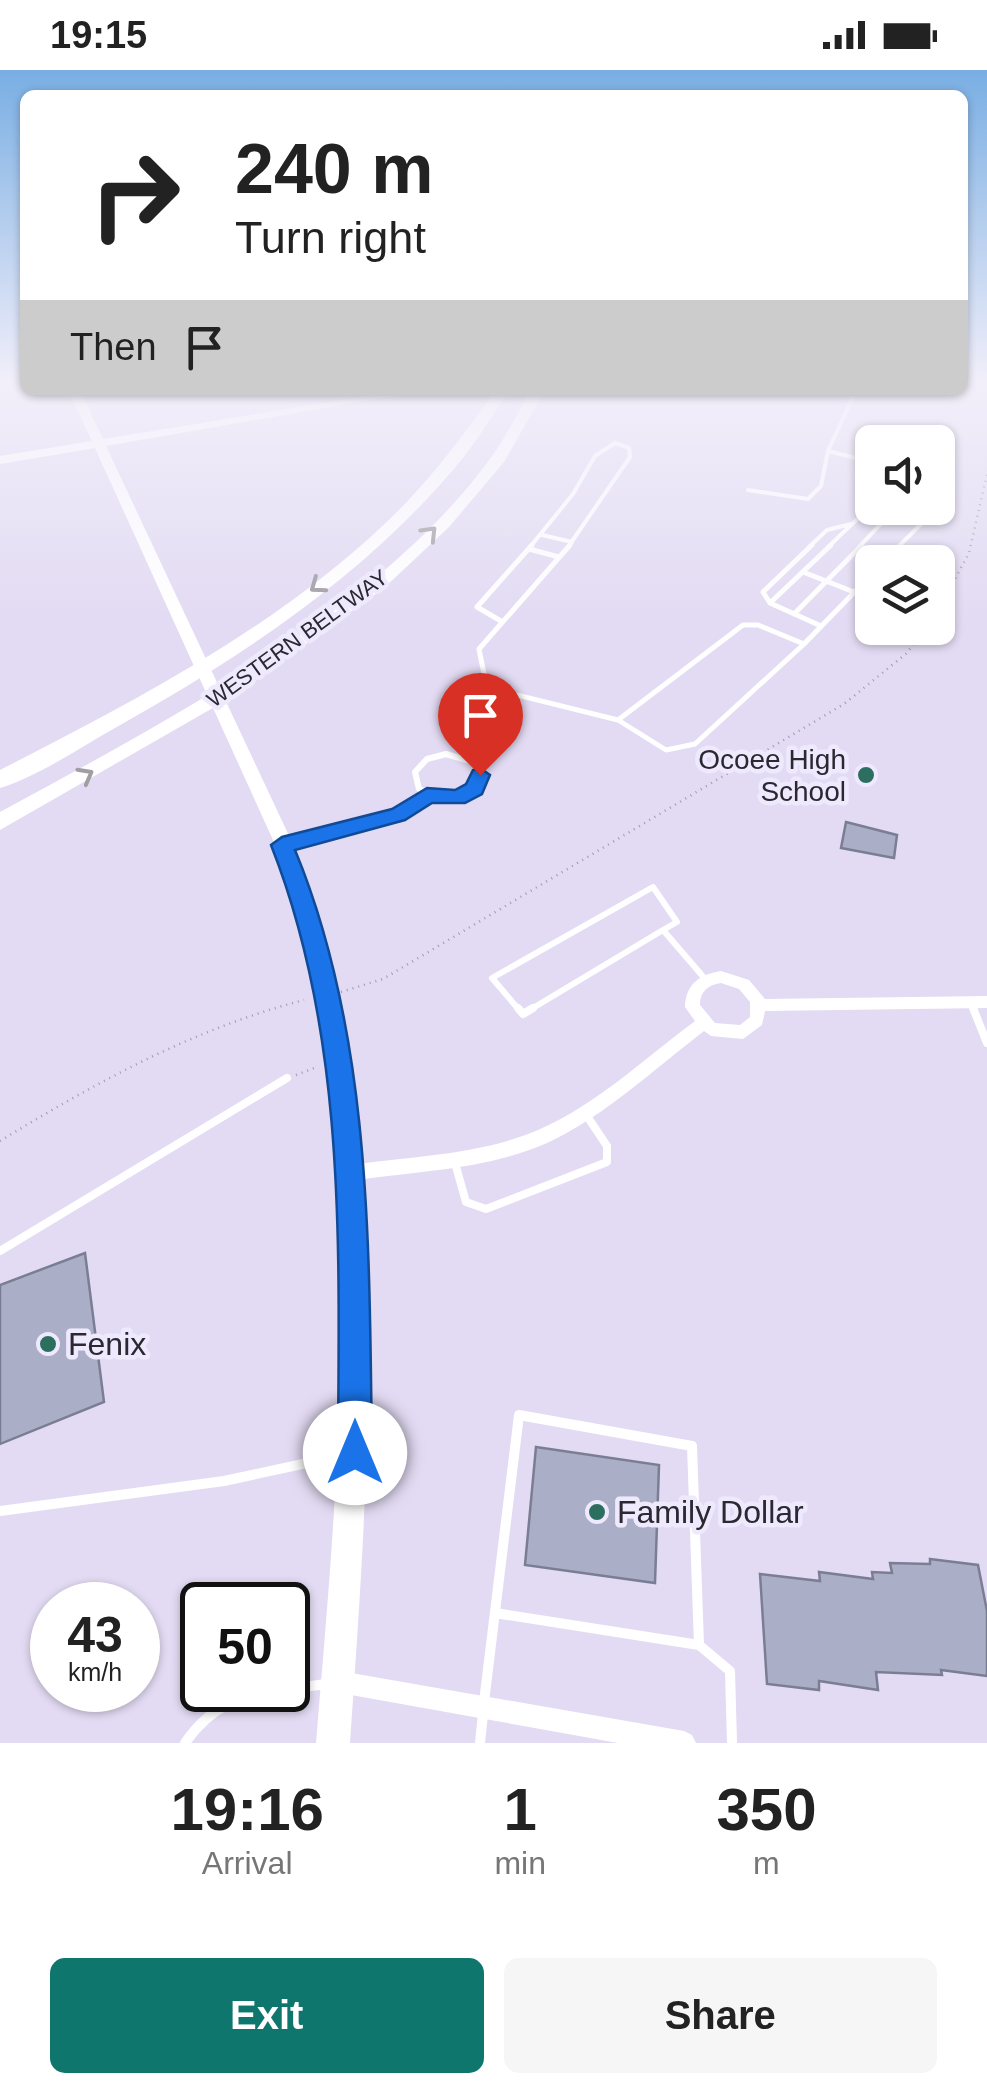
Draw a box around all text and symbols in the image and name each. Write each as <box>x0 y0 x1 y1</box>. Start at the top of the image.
text: 19:15 <box>50 14 147 56</box>
icon: right <box>70 130 200 260</box>
text: 240 m <box>235 130 433 208</box>
text: Turn right <box>235 212 426 263</box>
icon: arrive <box>177 320 232 375</box>
text: Then <box>70 326 157 368</box>
map controls <box>855 425 955 645</box>
button: sound <box>855 425 955 525</box>
one-way arrow <box>418 527 436 545</box>
button: layers <box>855 545 955 645</box>
street label: WESTERN BELTWAY <box>202 564 393 712</box>
one-way arrow <box>310 575 328 592</box>
pin <box>438 673 523 776</box>
icon: arrive <box>453 688 508 743</box>
place label: Ocoee High School <box>698 744 846 807</box>
marker: Ocoee High School <box>855 764 877 786</box>
one-way arrow <box>75 768 93 788</box>
place label: Fenix <box>68 1326 146 1362</box>
marker: Fenix <box>37 1333 59 1355</box>
position arrow <box>303 1401 407 1505</box>
place label: Family Dollar <box>617 1494 804 1530</box>
marker: Family Dollar <box>586 1501 608 1523</box>
speed limit sign: 50 <box>180 1582 310 1712</box>
text: 43 <box>67 1607 123 1663</box>
text: km/h <box>68 1658 122 1686</box>
text: 19:16 <box>170 1776 324 1843</box>
text: 1 <box>503 1776 537 1843</box>
text: 350 <box>716 1776 817 1843</box>
text: Arrival <box>202 1845 293 1881</box>
text: min <box>494 1845 546 1881</box>
text: m <box>753 1845 780 1881</box>
button: Exit <box>50 1958 484 2073</box>
button: Share <box>504 1958 937 2073</box>

